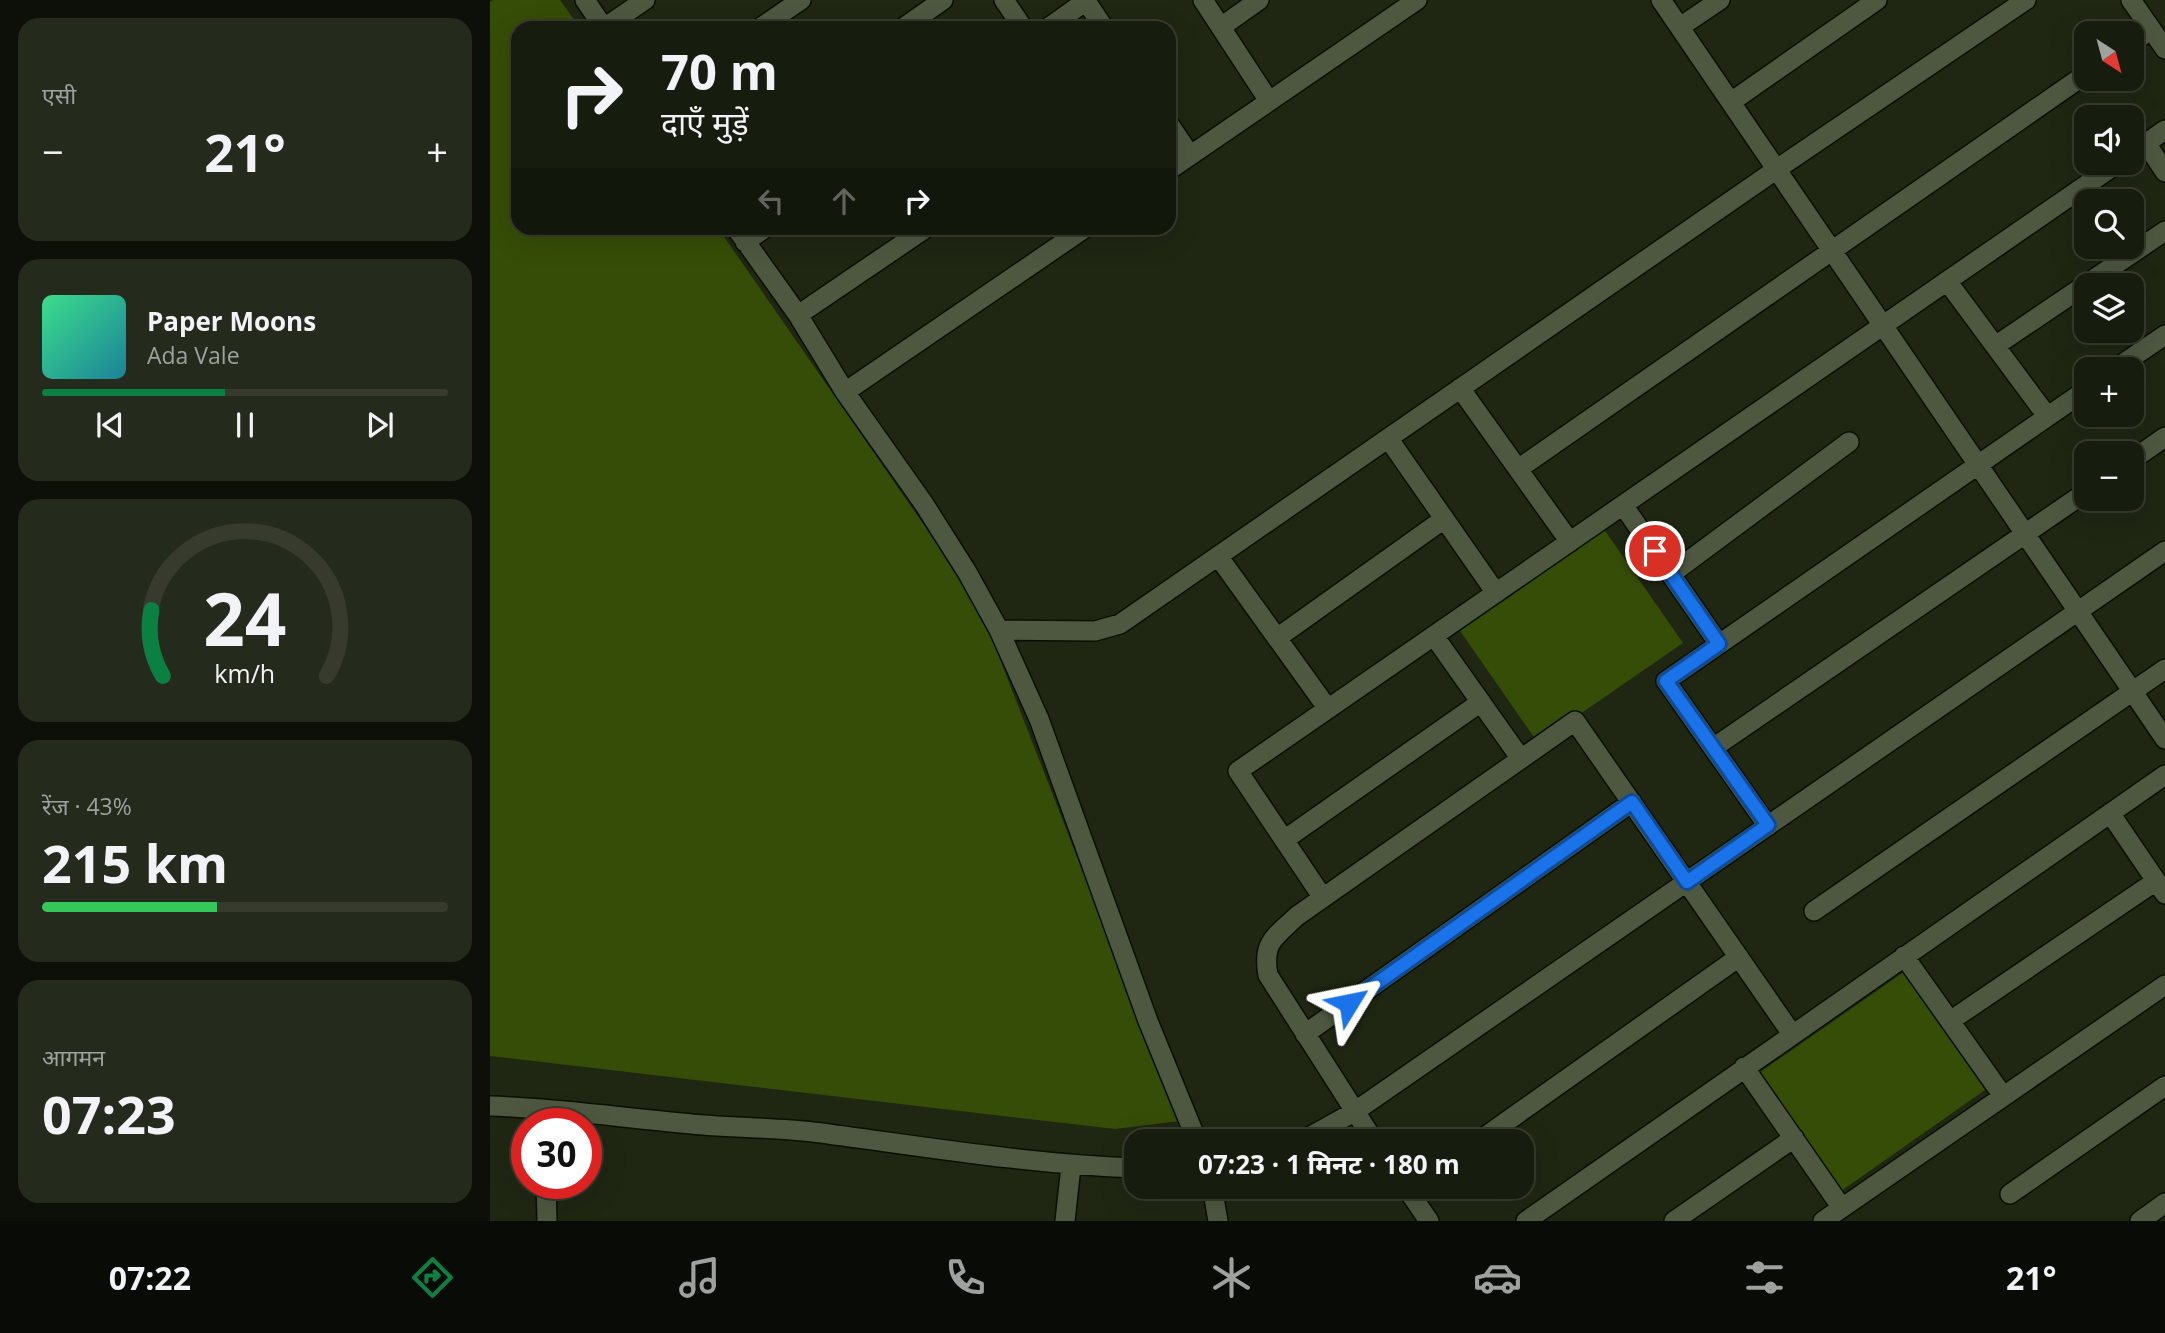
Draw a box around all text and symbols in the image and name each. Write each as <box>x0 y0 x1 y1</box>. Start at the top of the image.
north arrow <box>2074 21 2144 91</box>
map controls <box>2074 21 2144 511</box>
text: 70 m <box>661 38 778 104</box>
icon: right <box>546 49 637 140</box>
text: एसी <box>42 79 76 111</box>
text: दाएँ मुड़ें <box>661 101 749 144</box>
button: sound <box>2074 105 2144 175</box>
text: 21° <box>204 116 286 187</box>
text: − <box>42 125 64 177</box>
text: + <box>426 125 448 177</box>
icon: left <box>752 182 790 220</box>
icon: ahead <box>825 182 863 220</box>
icon: right <box>898 182 936 220</box>
button: search <box>2074 189 2144 259</box>
button: layers <box>2074 273 2144 343</box>
text: Paper Moons <box>147 303 316 339</box>
text: Ada Vale <box>147 339 240 371</box>
button: + <box>2074 357 2144 427</box>
icon: previous <box>91 406 129 444</box>
icon: pause <box>226 406 264 444</box>
icon: next <box>361 406 399 444</box>
button: − <box>2074 441 2144 511</box>
pin <box>1625 521 1685 581</box>
icon: arrive <box>1636 532 1674 570</box>
text: 24 <box>203 569 287 668</box>
text: km/h <box>215 656 275 690</box>
text: रेंज · 43% <box>42 790 132 822</box>
text: 215 km <box>42 827 228 898</box>
position arrow <box>1312 966 1386 1040</box>
text: आगमन <box>42 1041 105 1073</box>
text: 07:23 <box>42 1078 176 1149</box>
speed limit sign: 30 <box>511 1108 602 1199</box>
text: 07:23 · 1 मिनट · 180 m <box>1198 1146 1460 1182</box>
icon: directions <box>408 1253 457 1302</box>
icon: music <box>675 1253 724 1302</box>
icon: phone <box>941 1253 990 1302</box>
icon: climate <box>1207 1253 1256 1302</box>
icon: car <box>1473 1253 1522 1302</box>
icon: filters <box>1740 1253 1789 1302</box>
text: 07:22 <box>109 1256 191 1299</box>
text: 21° <box>2006 1256 2056 1299</box>

